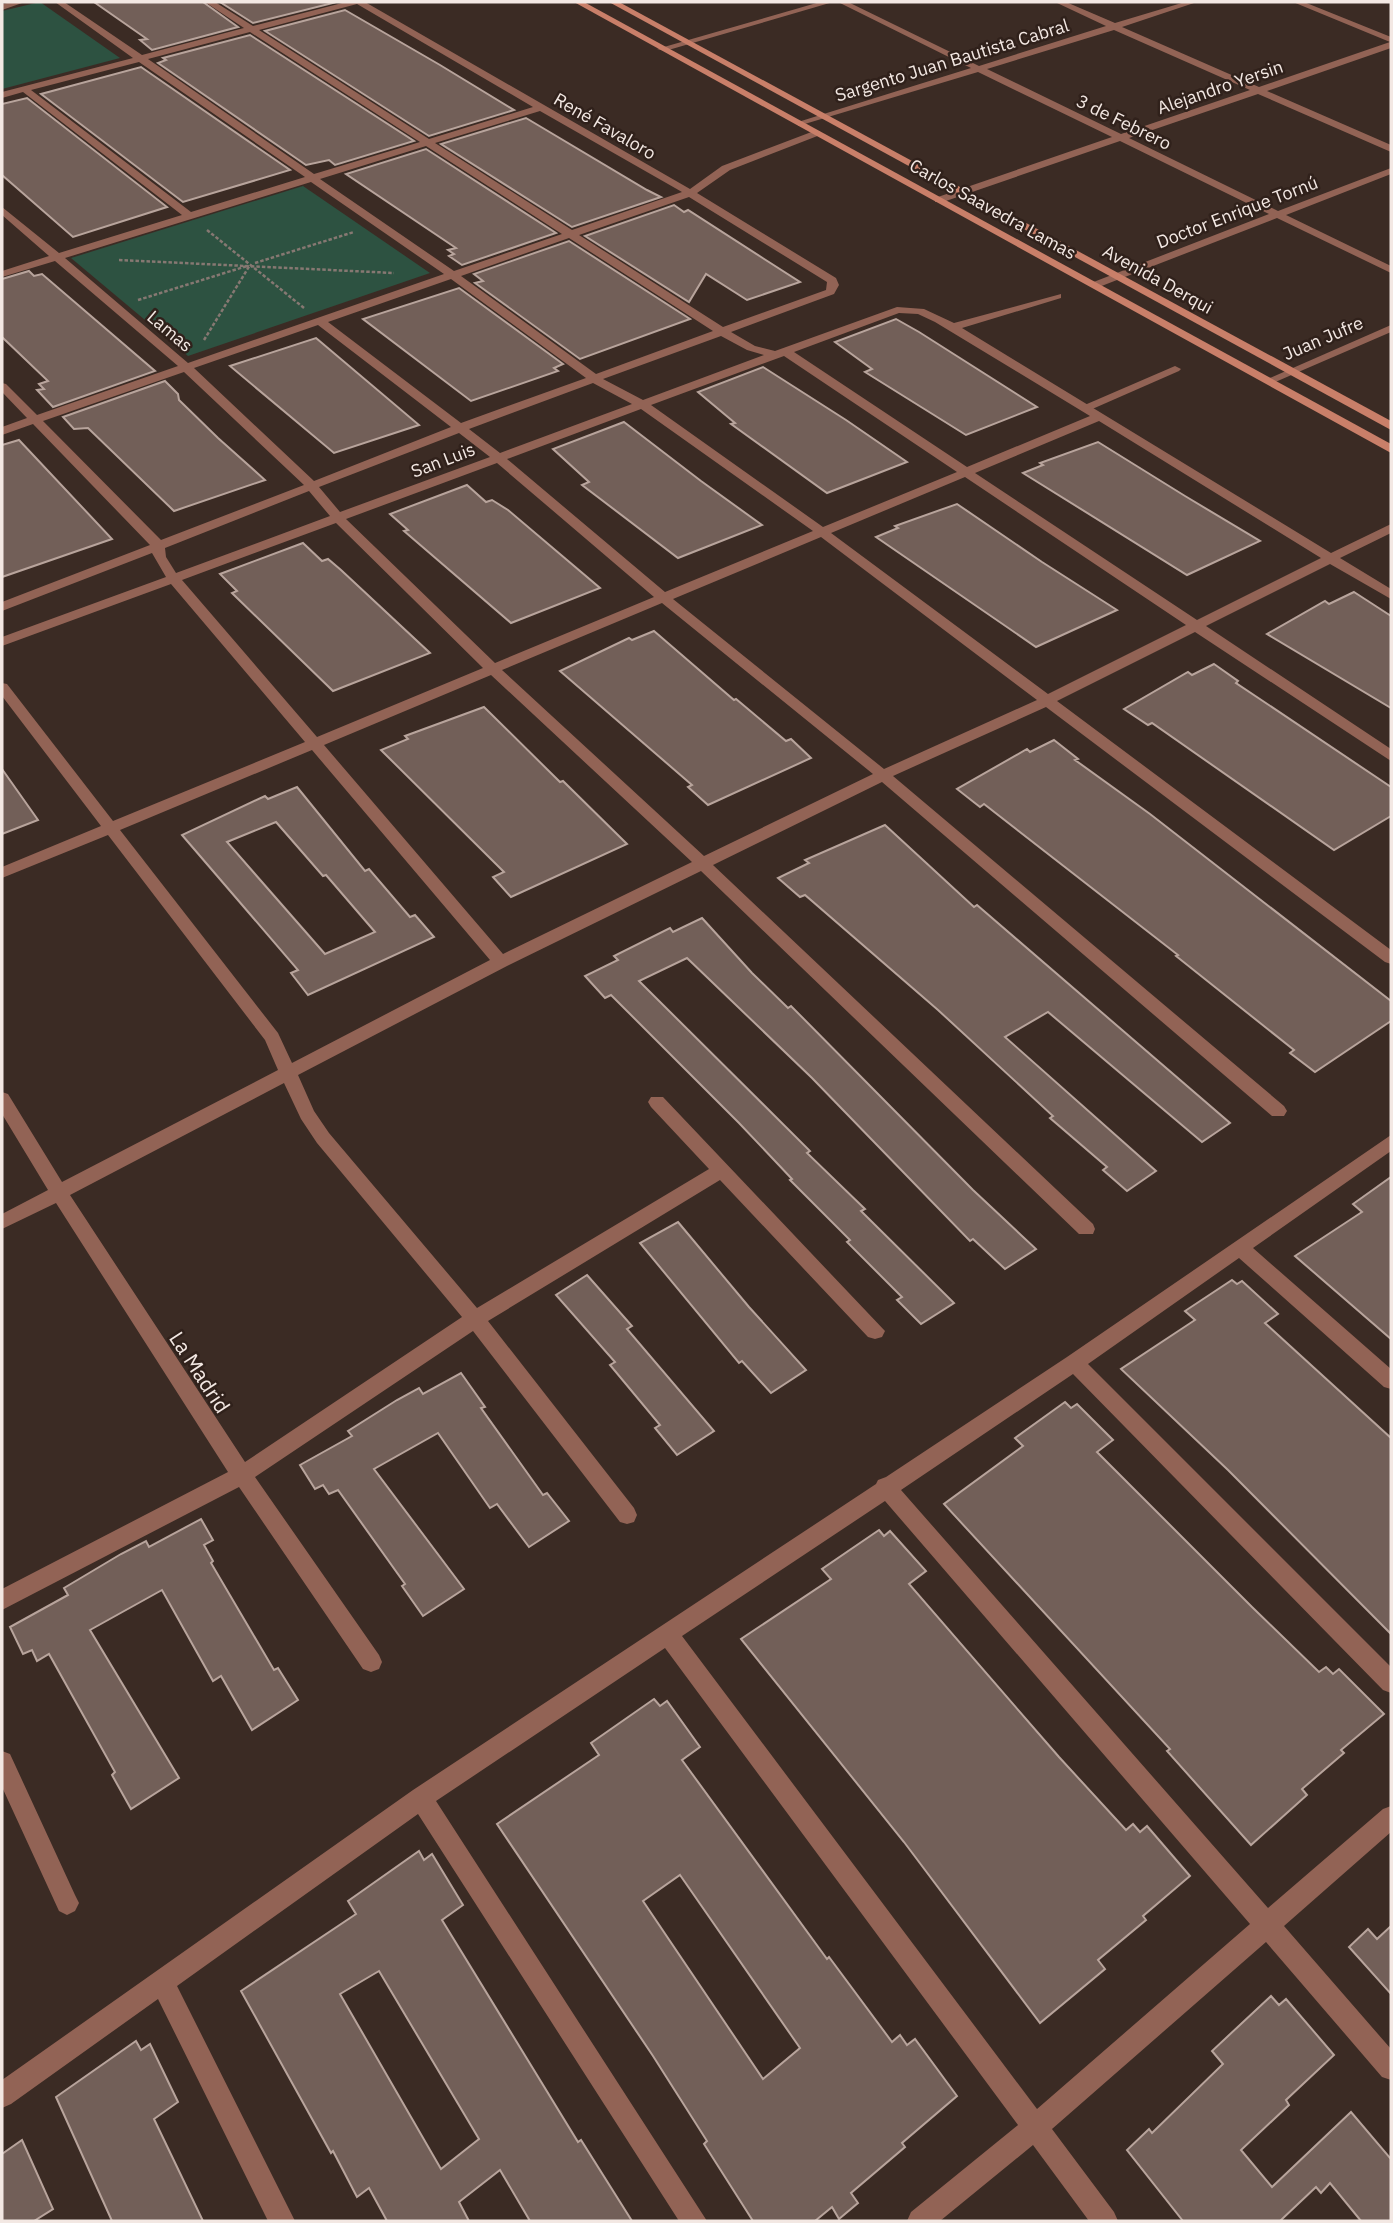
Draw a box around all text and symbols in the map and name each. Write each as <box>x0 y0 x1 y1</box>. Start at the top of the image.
street label: Sargento Juan Bautista Cabral <box>832 13 1072 107</box>
street label: Alejandro Yersin <box>1154 55 1286 119</box>
street label: René Favaloro <box>550 87 660 165</box>
street label: 3 de Febrero <box>1073 89 1175 155</box>
street label: Carlos Saavedra Lamas <box>906 154 1080 264</box>
street label: Doctor Enrique Tornú <box>1153 171 1321 253</box>
street label: Avenida Derqui <box>1099 239 1217 319</box>
street label: Lamas <box>142 305 198 357</box>
street label: Juan Jufre <box>1279 311 1367 365</box>
street label: San Luis <box>408 437 478 483</box>
street label: La Madrid <box>163 1326 237 1418</box>

